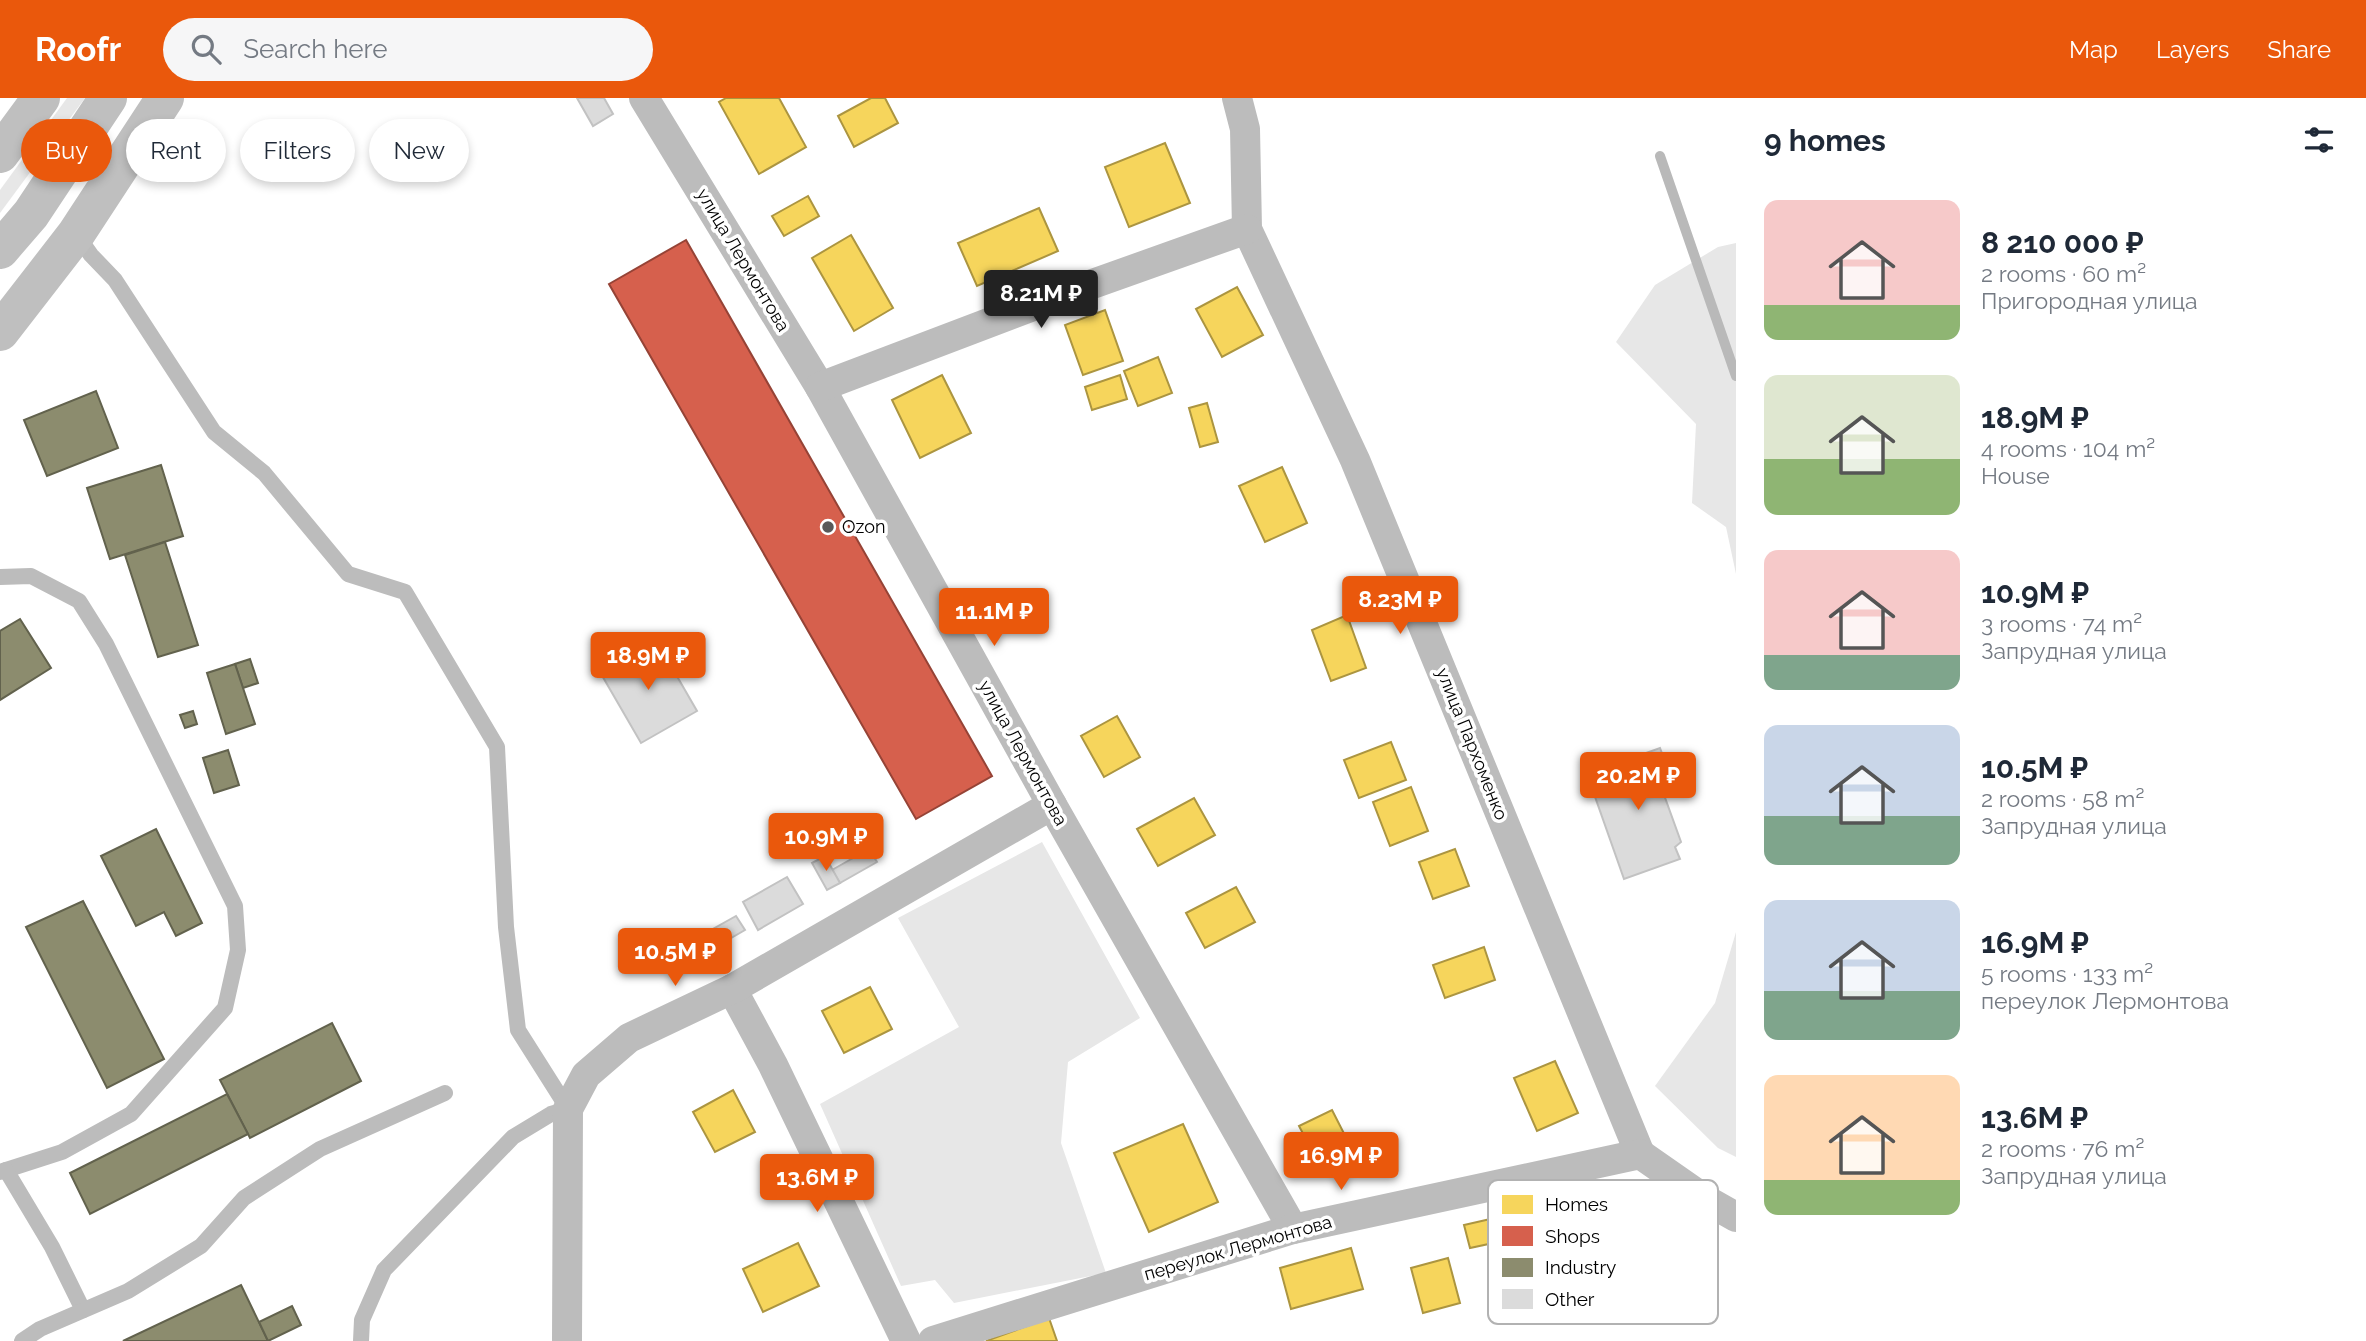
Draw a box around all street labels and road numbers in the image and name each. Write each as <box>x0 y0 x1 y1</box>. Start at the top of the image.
street label: улица Лермонтова <box>692 185 794 335</box>
street label: улица Пархоменко <box>1432 665 1513 823</box>
street label: улица Лермонтова <box>975 676 1072 829</box>
street label: переулок Лермонтова <box>1142 1211 1334 1284</box>

